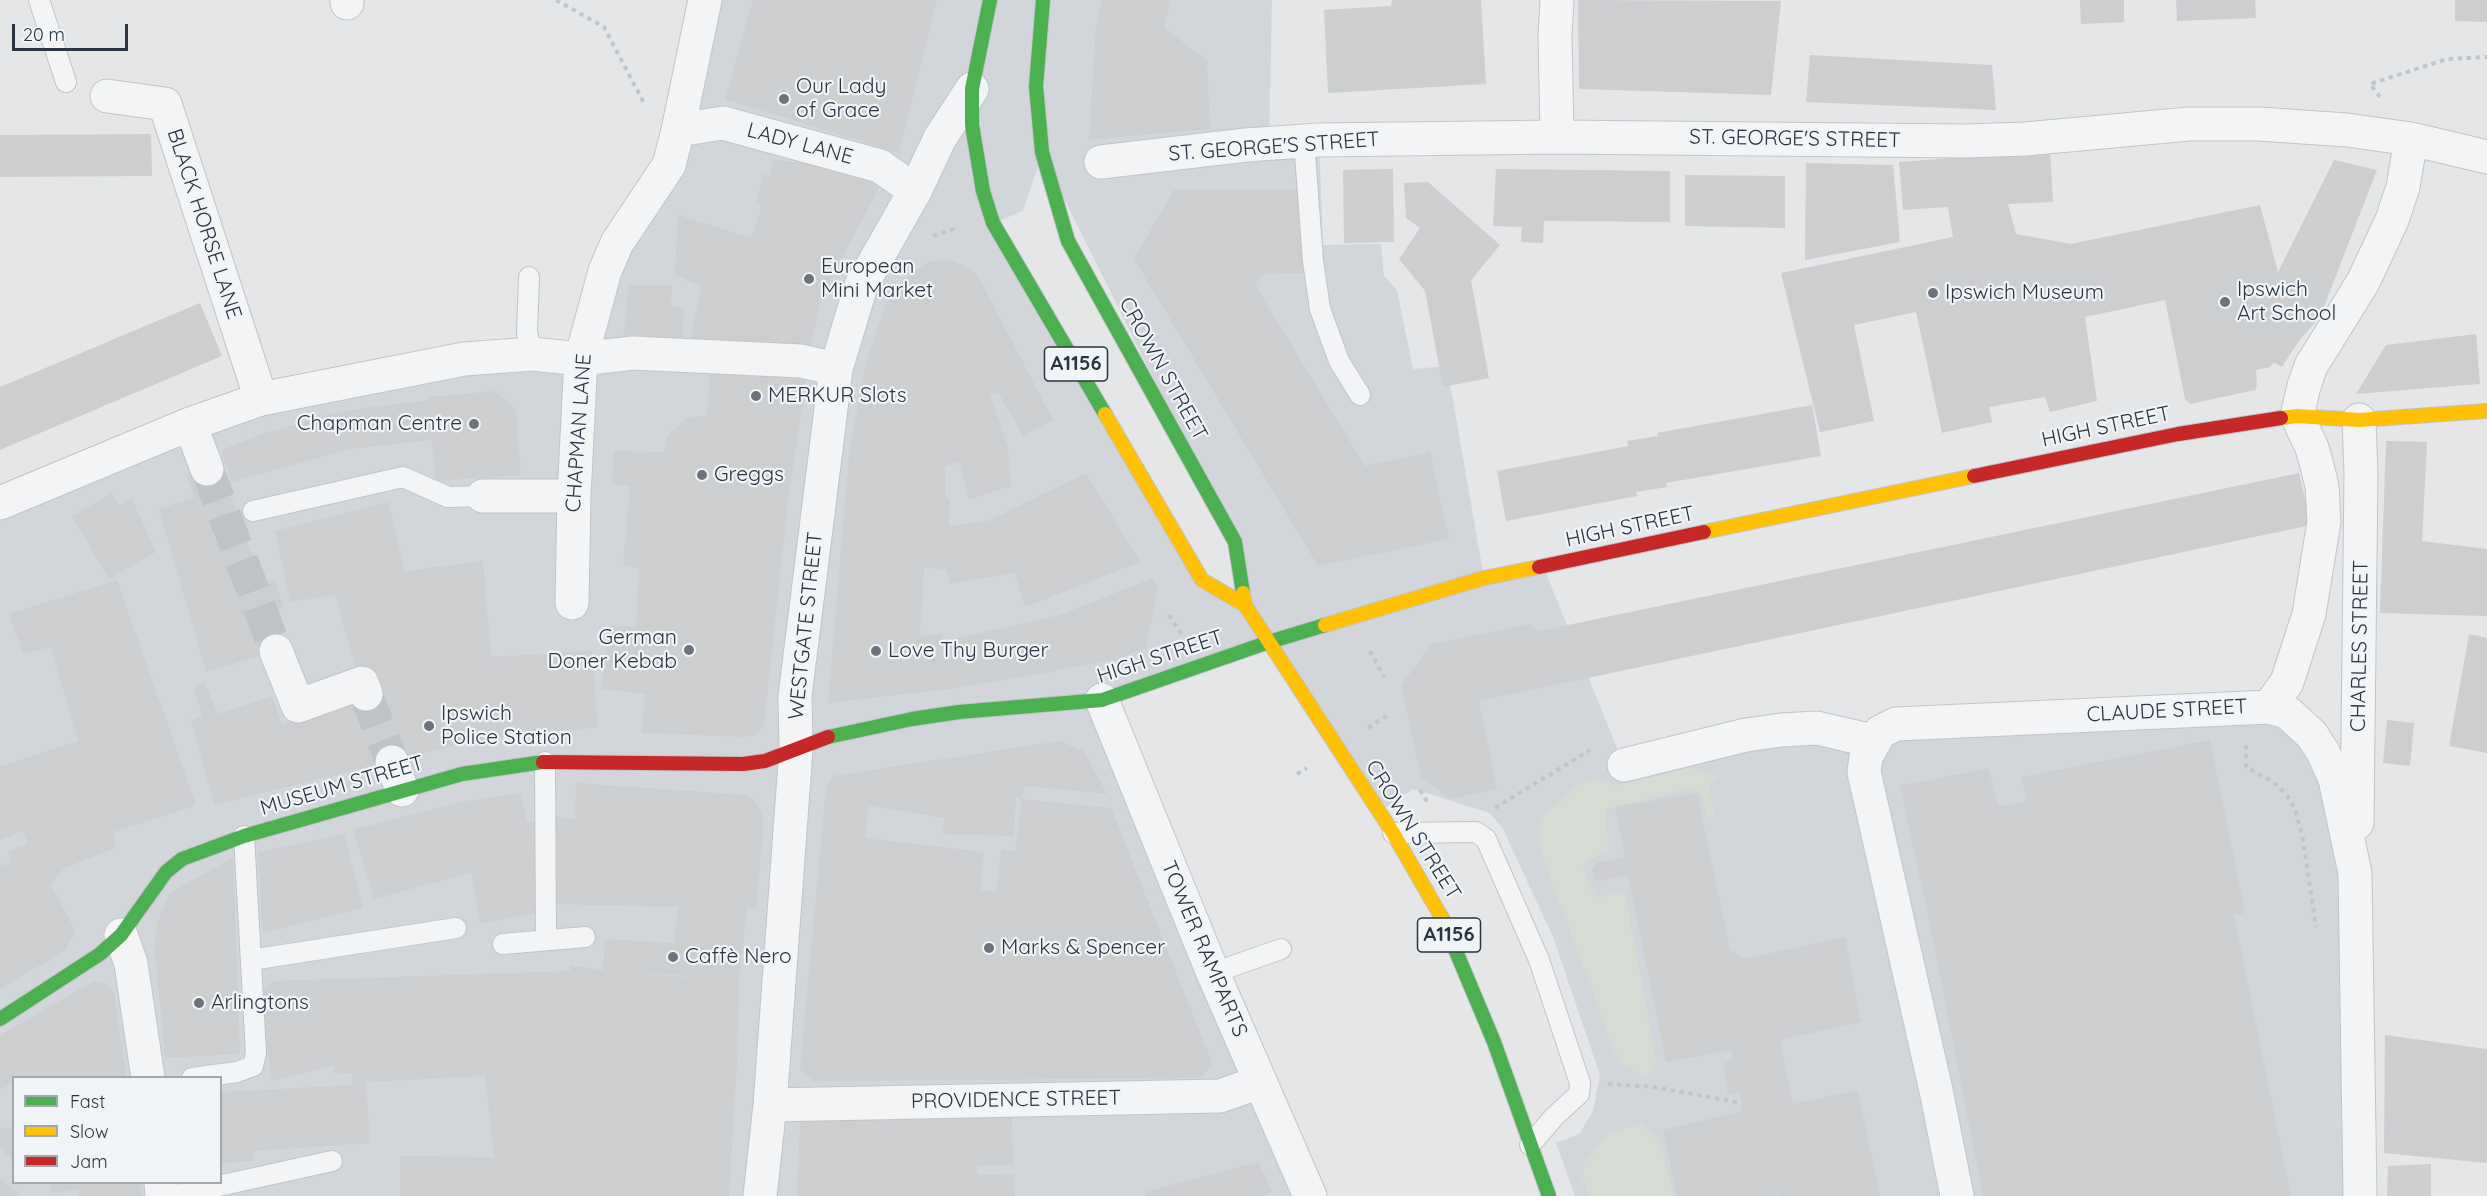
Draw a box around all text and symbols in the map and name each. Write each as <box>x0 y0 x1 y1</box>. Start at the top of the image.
scale bar <box>15 12 130 50</box>
text: 20 m <box>23 23 65 46</box>
place label: Our Lady of Grace <box>796 74 886 124</box>
marker: Our Lady of Grace <box>777 92 791 106</box>
street label: LADY LANE <box>744 118 856 170</box>
street label: ST. GEORGE'S STREET <box>1689 125 1901 153</box>
street label: BLACK HORSE LANE <box>161 126 247 322</box>
street label: ST. GEORGE'S STREET <box>1168 127 1380 167</box>
place label: European Mini Market <box>821 254 933 304</box>
marker: European Mini Market <box>802 272 816 286</box>
place label: Ipswich Art School <box>2237 277 2336 327</box>
place label: Ipswich Museum <box>1945 280 2104 306</box>
marker: Ipswich Museum <box>1926 286 1940 300</box>
street label: CROWN STREET <box>1113 293 1213 445</box>
marker: Ipswich Art School <box>2218 295 2232 309</box>
road number: A1156 <box>1044 347 1108 381</box>
street label: CHAPMAN LANE <box>561 353 597 513</box>
place label: MERKUR Slots <box>768 383 906 409</box>
marker: MERKUR Slots <box>749 389 763 403</box>
street label: HIGH STREET <box>2039 401 2173 453</box>
place label: Chapman Centre <box>297 411 462 437</box>
marker: Chapman Centre <box>467 417 481 431</box>
place label: Greggs <box>714 462 784 488</box>
marker: Greggs <box>695 468 709 482</box>
street label: HIGH STREET <box>1563 501 1697 553</box>
street label: WESTGATE STREET <box>784 531 828 721</box>
street label: CHARLES STREET <box>2346 560 2374 732</box>
place label: German Doner Kebab <box>547 625 677 675</box>
street label: HIGH STREET <box>1094 625 1226 689</box>
place label: Love Thy Burger <box>888 638 1049 664</box>
marker: German Doner Kebab <box>682 643 696 657</box>
marker: Love Thy Burger <box>869 644 883 658</box>
street label: CLAUDE STREET <box>2086 694 2248 728</box>
place label: Ipswich Police Station <box>441 701 572 751</box>
marker: Ipswich Police Station <box>422 719 436 733</box>
street label: MUSEUM STREET <box>257 751 427 821</box>
street label: CROWN STREET <box>1360 755 1466 905</box>
street label: TOWER RAMPARTS <box>1156 857 1252 1041</box>
road number: A1156 <box>1418 918 1480 952</box>
place label: Marks & Spencer <box>1001 935 1165 961</box>
marker: Marks & Spencer <box>982 941 996 955</box>
place label: Caffè Nero <box>685 944 792 970</box>
marker: Caffè Nero <box>666 950 680 964</box>
place label: Arlingtons <box>211 990 309 1016</box>
marker: Arlingtons <box>192 996 206 1010</box>
legend <box>12 1076 222 1184</box>
street label: PROVIDENCE STREET <box>911 1086 1121 1114</box>
text: Fast <box>70 1090 105 1113</box>
text: Slow <box>70 1120 108 1143</box>
text: Jam <box>70 1150 108 1173</box>

